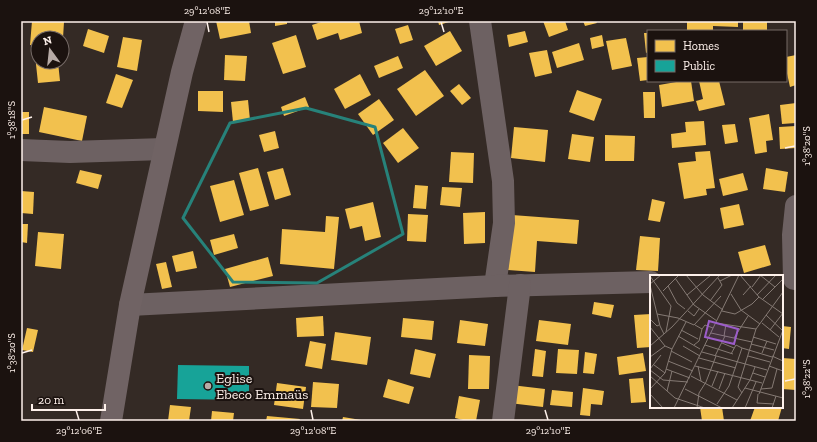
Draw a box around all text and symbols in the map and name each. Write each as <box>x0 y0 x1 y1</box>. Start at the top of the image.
text: 29°12'08"E <box>184 5 230 17</box>
text: 29°12'10"E <box>419 5 463 17</box>
north arrow <box>30 30 70 70</box>
legend <box>647 30 787 82</box>
text: N <box>42 33 54 48</box>
text: Homes <box>683 39 719 53</box>
text: Public <box>683 59 716 73</box>
text: 1°38'18"S <box>6 101 18 139</box>
text: 1°38'20"S <box>801 126 813 166</box>
inset map <box>650 275 783 408</box>
text: 1°38'20"S <box>6 333 18 373</box>
text: 1°38'22"S <box>801 359 813 399</box>
place label: Eglise Ebeco Emmaüs <box>216 370 308 403</box>
marker: Eglise Ebeco Emmaüs <box>203 381 213 391</box>
scale bar <box>32 386 105 412</box>
text: 20 m <box>38 393 65 407</box>
text: 29°12'06"E <box>56 425 102 437</box>
text: 29°12'08"E <box>290 425 336 437</box>
text: 29°12'10"E <box>526 425 570 437</box>

